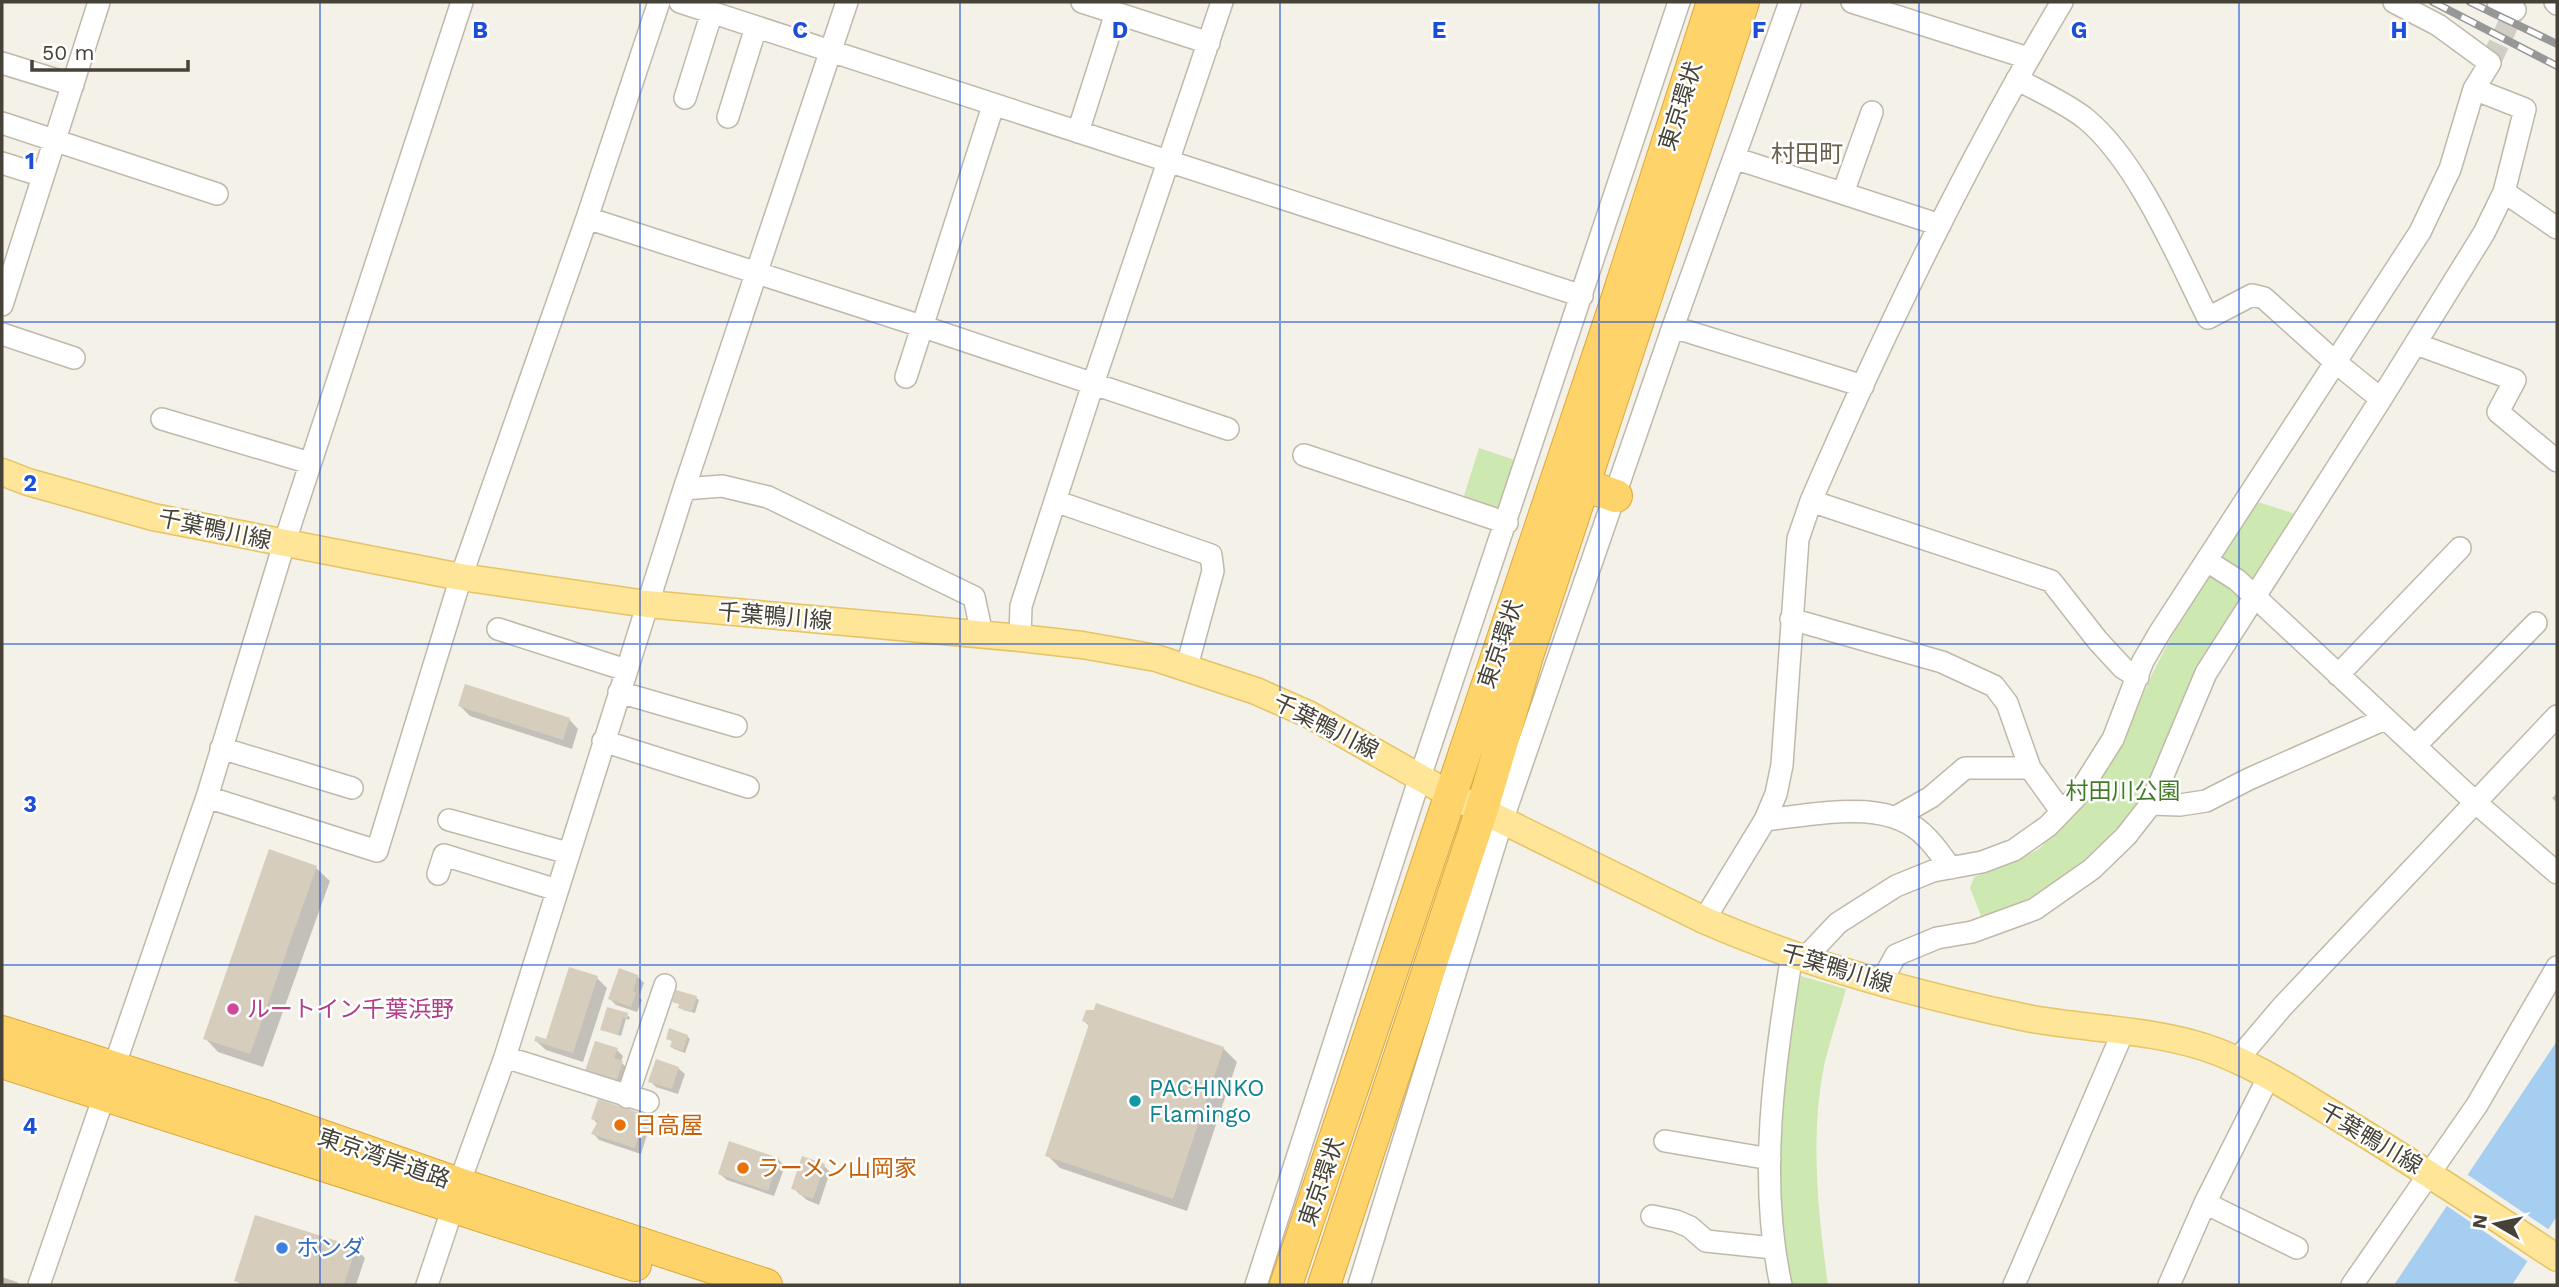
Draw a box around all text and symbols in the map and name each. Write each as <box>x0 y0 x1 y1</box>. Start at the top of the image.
text: B <box>472 17 488 44</box>
text: C <box>792 17 808 44</box>
text: D <box>1112 17 1128 44</box>
text: E <box>1432 17 1446 44</box>
text: F <box>1752 17 1766 44</box>
text: G <box>2071 17 2087 44</box>
text: H <box>2390 17 2408 44</box>
scale bar <box>32 28 187 72</box>
text: 50 m <box>42 40 94 65</box>
street label: 東京環状 <box>1653 58 1708 154</box>
district label: 村田町 <box>1771 140 1843 168</box>
text: 1 <box>25 148 35 175</box>
text: 2 <box>23 470 37 497</box>
street label: 千葉鴨川線 <box>156 504 274 555</box>
street label: 東京環状 <box>1473 596 1528 692</box>
street label: 千葉鴨川線 <box>716 598 833 635</box>
street label: 千葉鴨川線 <box>1268 688 1383 765</box>
park label: 村田川公園 <box>2066 778 2181 805</box>
text: 3 <box>23 791 37 818</box>
street label: 千葉鴨川線 <box>1778 939 1896 998</box>
place label: ルートイン千葉浜野 <box>247 996 454 1023</box>
marker: ルートイン千葉浜野 <box>225 1001 241 1017</box>
place label: PACHINKO Flamingo <box>1149 1075 1265 1128</box>
marker: PACHINKO Flamingo <box>1127 1093 1143 1109</box>
street label: 千葉鴨川線 <box>2315 1097 2427 1180</box>
place label: 日高屋 <box>634 1112 703 1139</box>
text: 4 <box>23 1113 38 1140</box>
marker: 日高屋 <box>612 1117 628 1133</box>
street label: 東京湾岸道路 <box>314 1123 453 1194</box>
street label: 東京環状 <box>1294 1134 1349 1230</box>
place label: ラーメン山岡家 <box>757 1155 917 1182</box>
marker: ラーメン山岡家 <box>735 1160 751 1176</box>
north arrow <box>2461 1189 2531 1259</box>
text: N <box>2467 1213 2492 1230</box>
place label: ホンダ <box>296 1235 365 1262</box>
marker: ホンダ <box>274 1240 290 1256</box>

